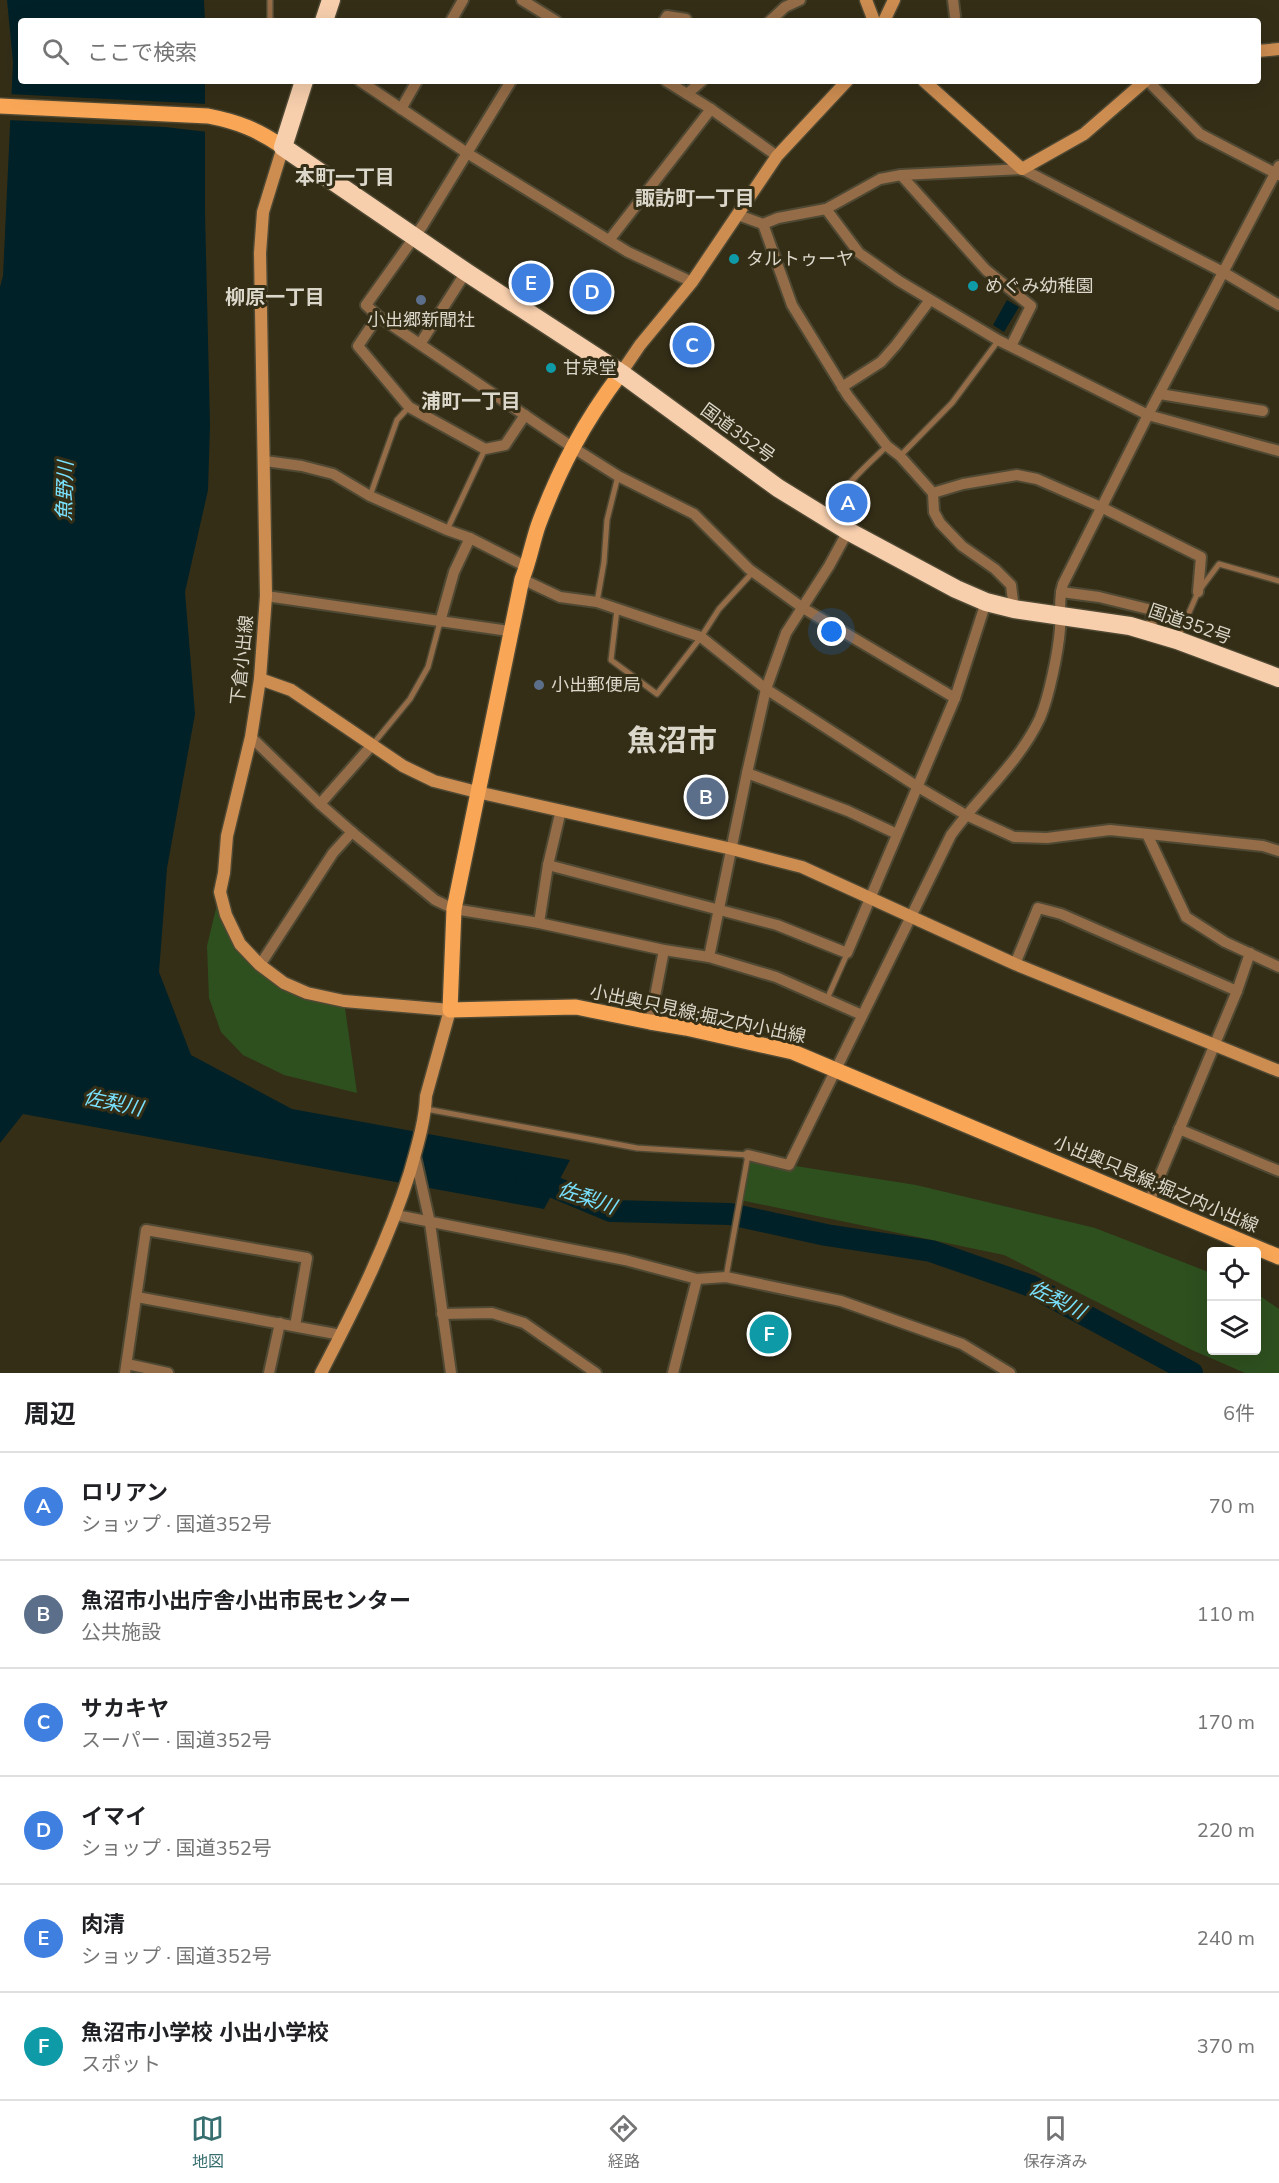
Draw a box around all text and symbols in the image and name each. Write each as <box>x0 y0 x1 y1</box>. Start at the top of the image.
search box <box>18 18 1261 84</box>
icon: search <box>39 35 72 68</box>
text: ここで検索 <box>87 38 197 68</box>
district label: 本町一丁目 <box>295 164 395 191</box>
district label: 諏訪町一丁目 <box>635 185 755 212</box>
place label: タルトゥーヤ <box>746 247 854 271</box>
marker: タルトゥーヤ <box>727 252 741 266</box>
pin: E <box>512 260 550 306</box>
pin: D <box>572 270 612 314</box>
place label: めぐみ幼稚園 <box>985 274 1094 298</box>
marker: めぐみ幼稚園 <box>966 279 980 293</box>
district label: 柳原一丁目 <box>225 284 325 311</box>
marker: 小出郷新聞社 <box>414 293 428 307</box>
place label: 小出郷新聞社 <box>367 308 475 332</box>
pin: C <box>672 322 712 368</box>
place label: 甘泉堂 <box>563 356 617 380</box>
marker: 甘泉堂 <box>544 361 558 375</box>
district label: 浦町一丁目 <box>421 388 521 415</box>
street label: 国道352号 <box>696 398 780 468</box>
water label: 魚野川 <box>50 459 80 521</box>
pin: A <box>828 480 868 526</box>
street label: 国道352号 <box>1145 599 1235 649</box>
street label: 下倉小出線 <box>225 614 259 706</box>
your location <box>817 617 846 646</box>
place label: 小出郵便局 <box>551 673 641 697</box>
marker: 小出郵便局 <box>532 678 546 692</box>
district label: 魚沼市 <box>627 721 717 762</box>
pin: B <box>686 774 726 820</box>
street label: 小出奥只見線;堀之内小出線 <box>588 979 808 1049</box>
water label: 佐梨川 <box>81 1084 147 1123</box>
street label: 小出奥只見線;堀之内小出線 <box>1050 1130 1262 1238</box>
water label: 佐梨川 <box>554 1175 622 1221</box>
map controls <box>1207 1247 1261 1355</box>
button: locate <box>1207 1247 1261 1301</box>
water label: 佐梨川 <box>1024 1274 1092 1327</box>
button: layers <box>1207 1301 1261 1355</box>
pin: F <box>750 1312 788 1356</box>
text: 周辺 <box>24 1397 76 1432</box>
text: 6件 <box>1223 1400 1255 1427</box>
text: ロリアン <box>81 1478 168 1508</box>
text: A <box>36 1493 51 1520</box>
text: 70 m <box>1209 1493 1255 1520</box>
text: ショップ · 国道352号 <box>81 1511 272 1538</box>
text: 魚沼市小出庁舎小出市民センター <box>81 1586 411 1616</box>
text: B <box>37 1601 50 1628</box>
text: 110 m <box>1197 1601 1255 1628</box>
text: 公共施設 <box>81 1619 161 1646</box>
text: サカキヤ <box>81 1694 169 1724</box>
text: C <box>37 1709 50 1736</box>
text: 170 m <box>1197 1709 1255 1736</box>
text: スーパー · 国道352号 <box>81 1727 272 1754</box>
text: イマイ <box>81 1802 147 1832</box>
text: D <box>36 1817 51 1844</box>
text: 220 m <box>1197 1817 1255 1844</box>
text: ショップ · 国道352号 <box>81 1835 272 1862</box>
text: 肉清 <box>81 1910 125 1940</box>
text: E <box>38 1925 49 1952</box>
text: 240 m <box>1197 1925 1255 1952</box>
text: ショップ · 国道352号 <box>81 1943 272 1970</box>
text: 魚沼市小学校 小出小学校 <box>81 2018 329 2048</box>
text: F <box>38 2033 49 2060</box>
text: 370 m <box>1197 2033 1255 2060</box>
text: スポット <box>81 2051 161 2078</box>
tab: 地図 <box>191 2112 224 2173</box>
tab: 経路 <box>607 2112 640 2173</box>
tab: 保存済み <box>1023 2112 1087 2173</box>

